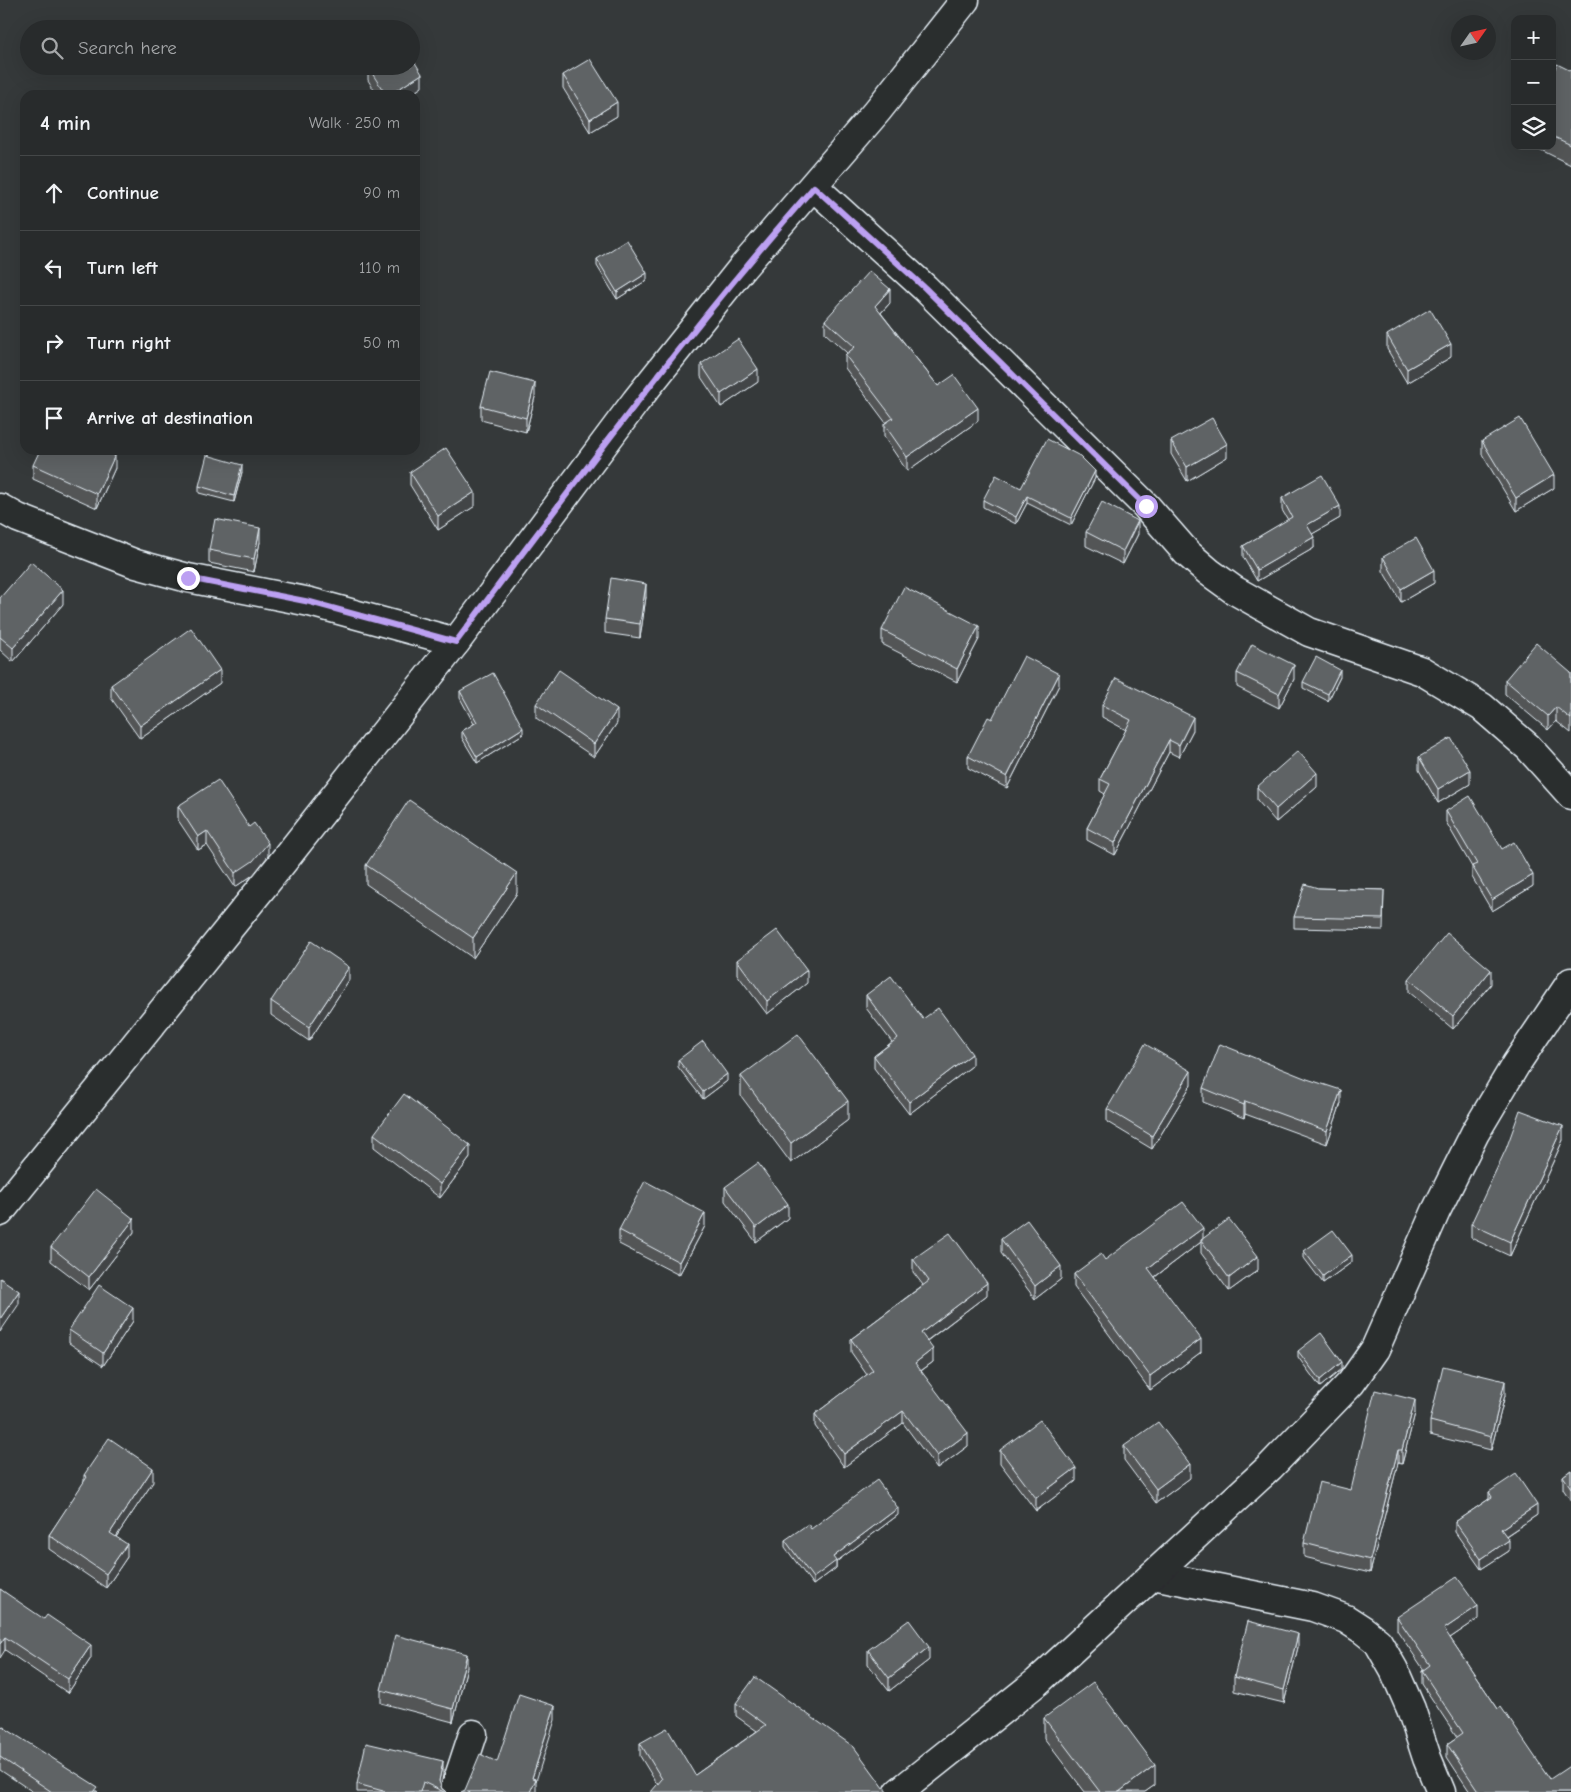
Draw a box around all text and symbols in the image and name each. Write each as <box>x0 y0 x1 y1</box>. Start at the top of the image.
north arrow <box>1451 15 1496 60</box>
map controls <box>1511 15 1556 150</box>
button: + <box>1511 15 1556 60</box>
search box <box>20 20 420 75</box>
icon: search <box>38 34 66 62</box>
text: Search here <box>78 37 177 59</box>
button: − <box>1511 60 1556 105</box>
button: layers <box>1511 105 1556 150</box>
text: 4 min <box>40 111 91 135</box>
text: Walk · 250 m <box>309 114 400 132</box>
icon: ahead <box>40 179 68 207</box>
text: Continue <box>87 182 159 204</box>
text: 90 m <box>363 184 400 202</box>
icon: left <box>40 254 68 282</box>
text: Turn left <box>87 257 158 279</box>
text: 110 m <box>359 259 400 277</box>
icon: right <box>40 329 68 357</box>
text: Turn right <box>87 332 171 354</box>
text: 50 m <box>363 334 400 352</box>
icon: arrive <box>40 404 68 432</box>
text: Arrive at destination <box>87 407 253 429</box>
route start <box>1135 495 1158 518</box>
route end <box>177 567 200 590</box>

